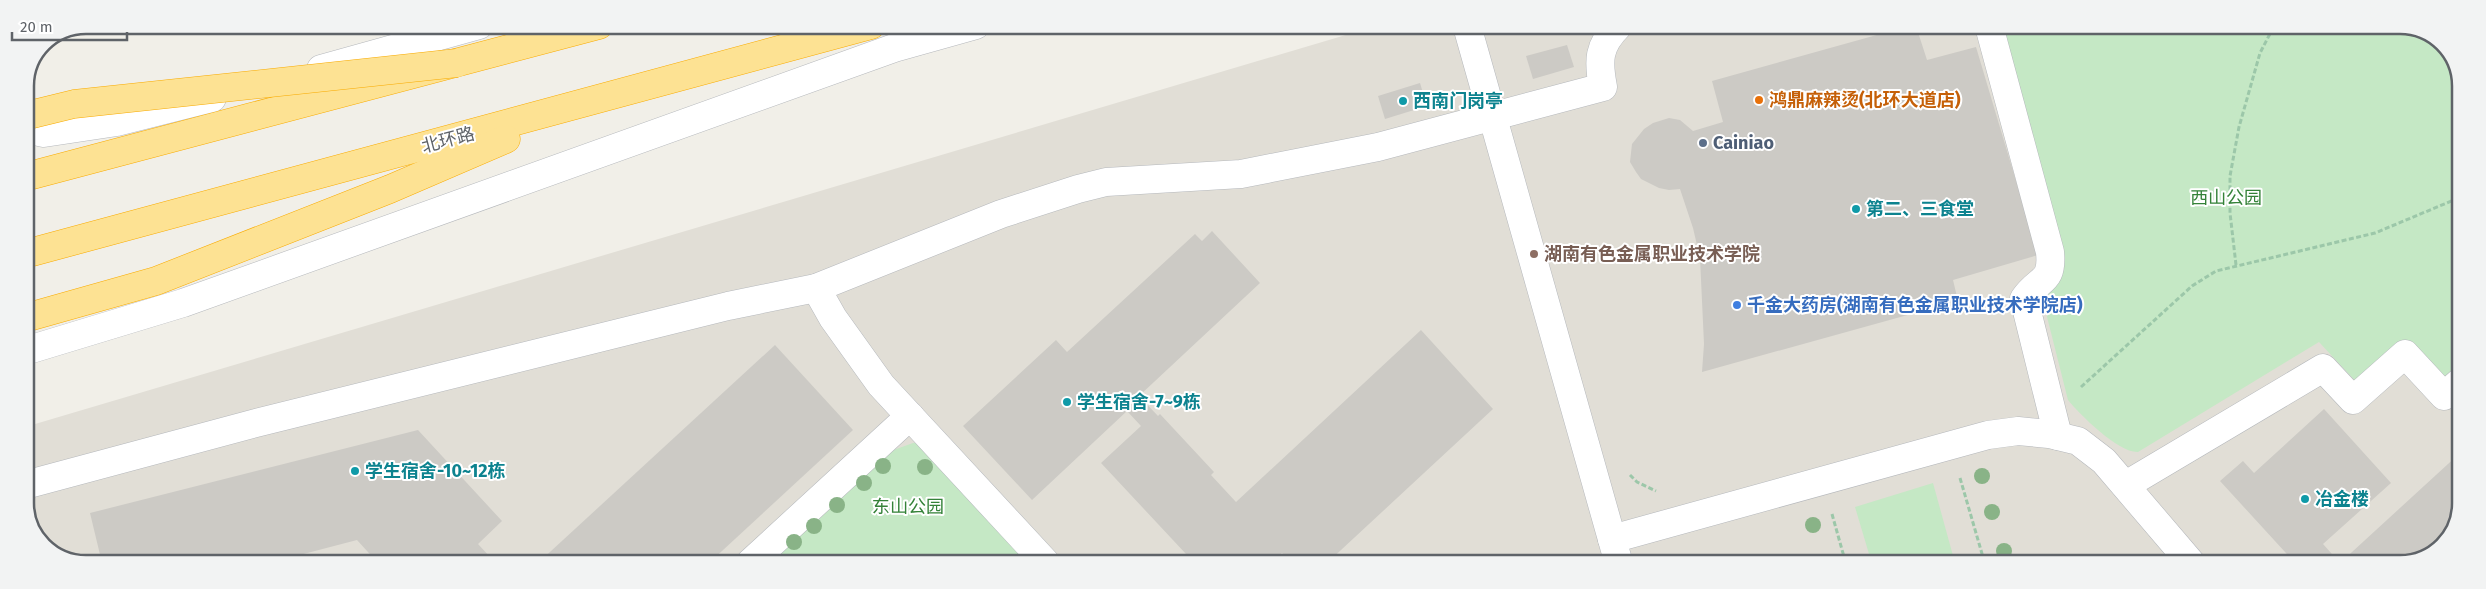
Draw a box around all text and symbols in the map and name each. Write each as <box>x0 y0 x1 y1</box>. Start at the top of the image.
scale bar <box>12 10 128 42</box>
text: 20 m <box>20 18 53 36</box>
place label: 鸿鼎麻辣烫(北环大道店) <box>1769 89 1961 111</box>
place label: 西南门岗亭 <box>1413 90 1503 112</box>
marker: 鸿鼎麻辣烫(北环大道店) <box>1753 94 1765 106</box>
marker: 西南门岗亭 <box>1397 95 1409 107</box>
street label: 北环路 <box>419 122 477 158</box>
place label: Cainiao <box>1713 132 1774 154</box>
marker: Cainiao <box>1697 137 1709 149</box>
park label: 西山公园 <box>2190 187 2262 209</box>
place label: 第二、三食堂 <box>1866 198 1974 220</box>
marker: 第二、三食堂 <box>1850 203 1862 215</box>
place label: 湖南有色金属职业技术学院 <box>1544 243 1760 265</box>
marker: 湖南有色金属职业技术学院 <box>1528 248 1540 260</box>
place label: 千金大药房(湖南有色金属职业技术学院店) <box>1747 294 2083 316</box>
marker: 千金大药房(湖南有色金属职业技术学院店) <box>1731 299 1743 311</box>
place label: 学生宿舍-7~9栋 <box>1077 391 1201 413</box>
marker: 学生宿舍-7~9栋 <box>1061 396 1073 408</box>
place label: 学生宿舍-10~12栋 <box>365 460 506 482</box>
marker: 学生宿舍-10~12栋 <box>349 465 361 477</box>
place label: 冶金楼 <box>2315 488 2369 510</box>
marker: 冶金楼 <box>2299 493 2311 505</box>
park label: 东山公园 <box>872 496 944 518</box>

